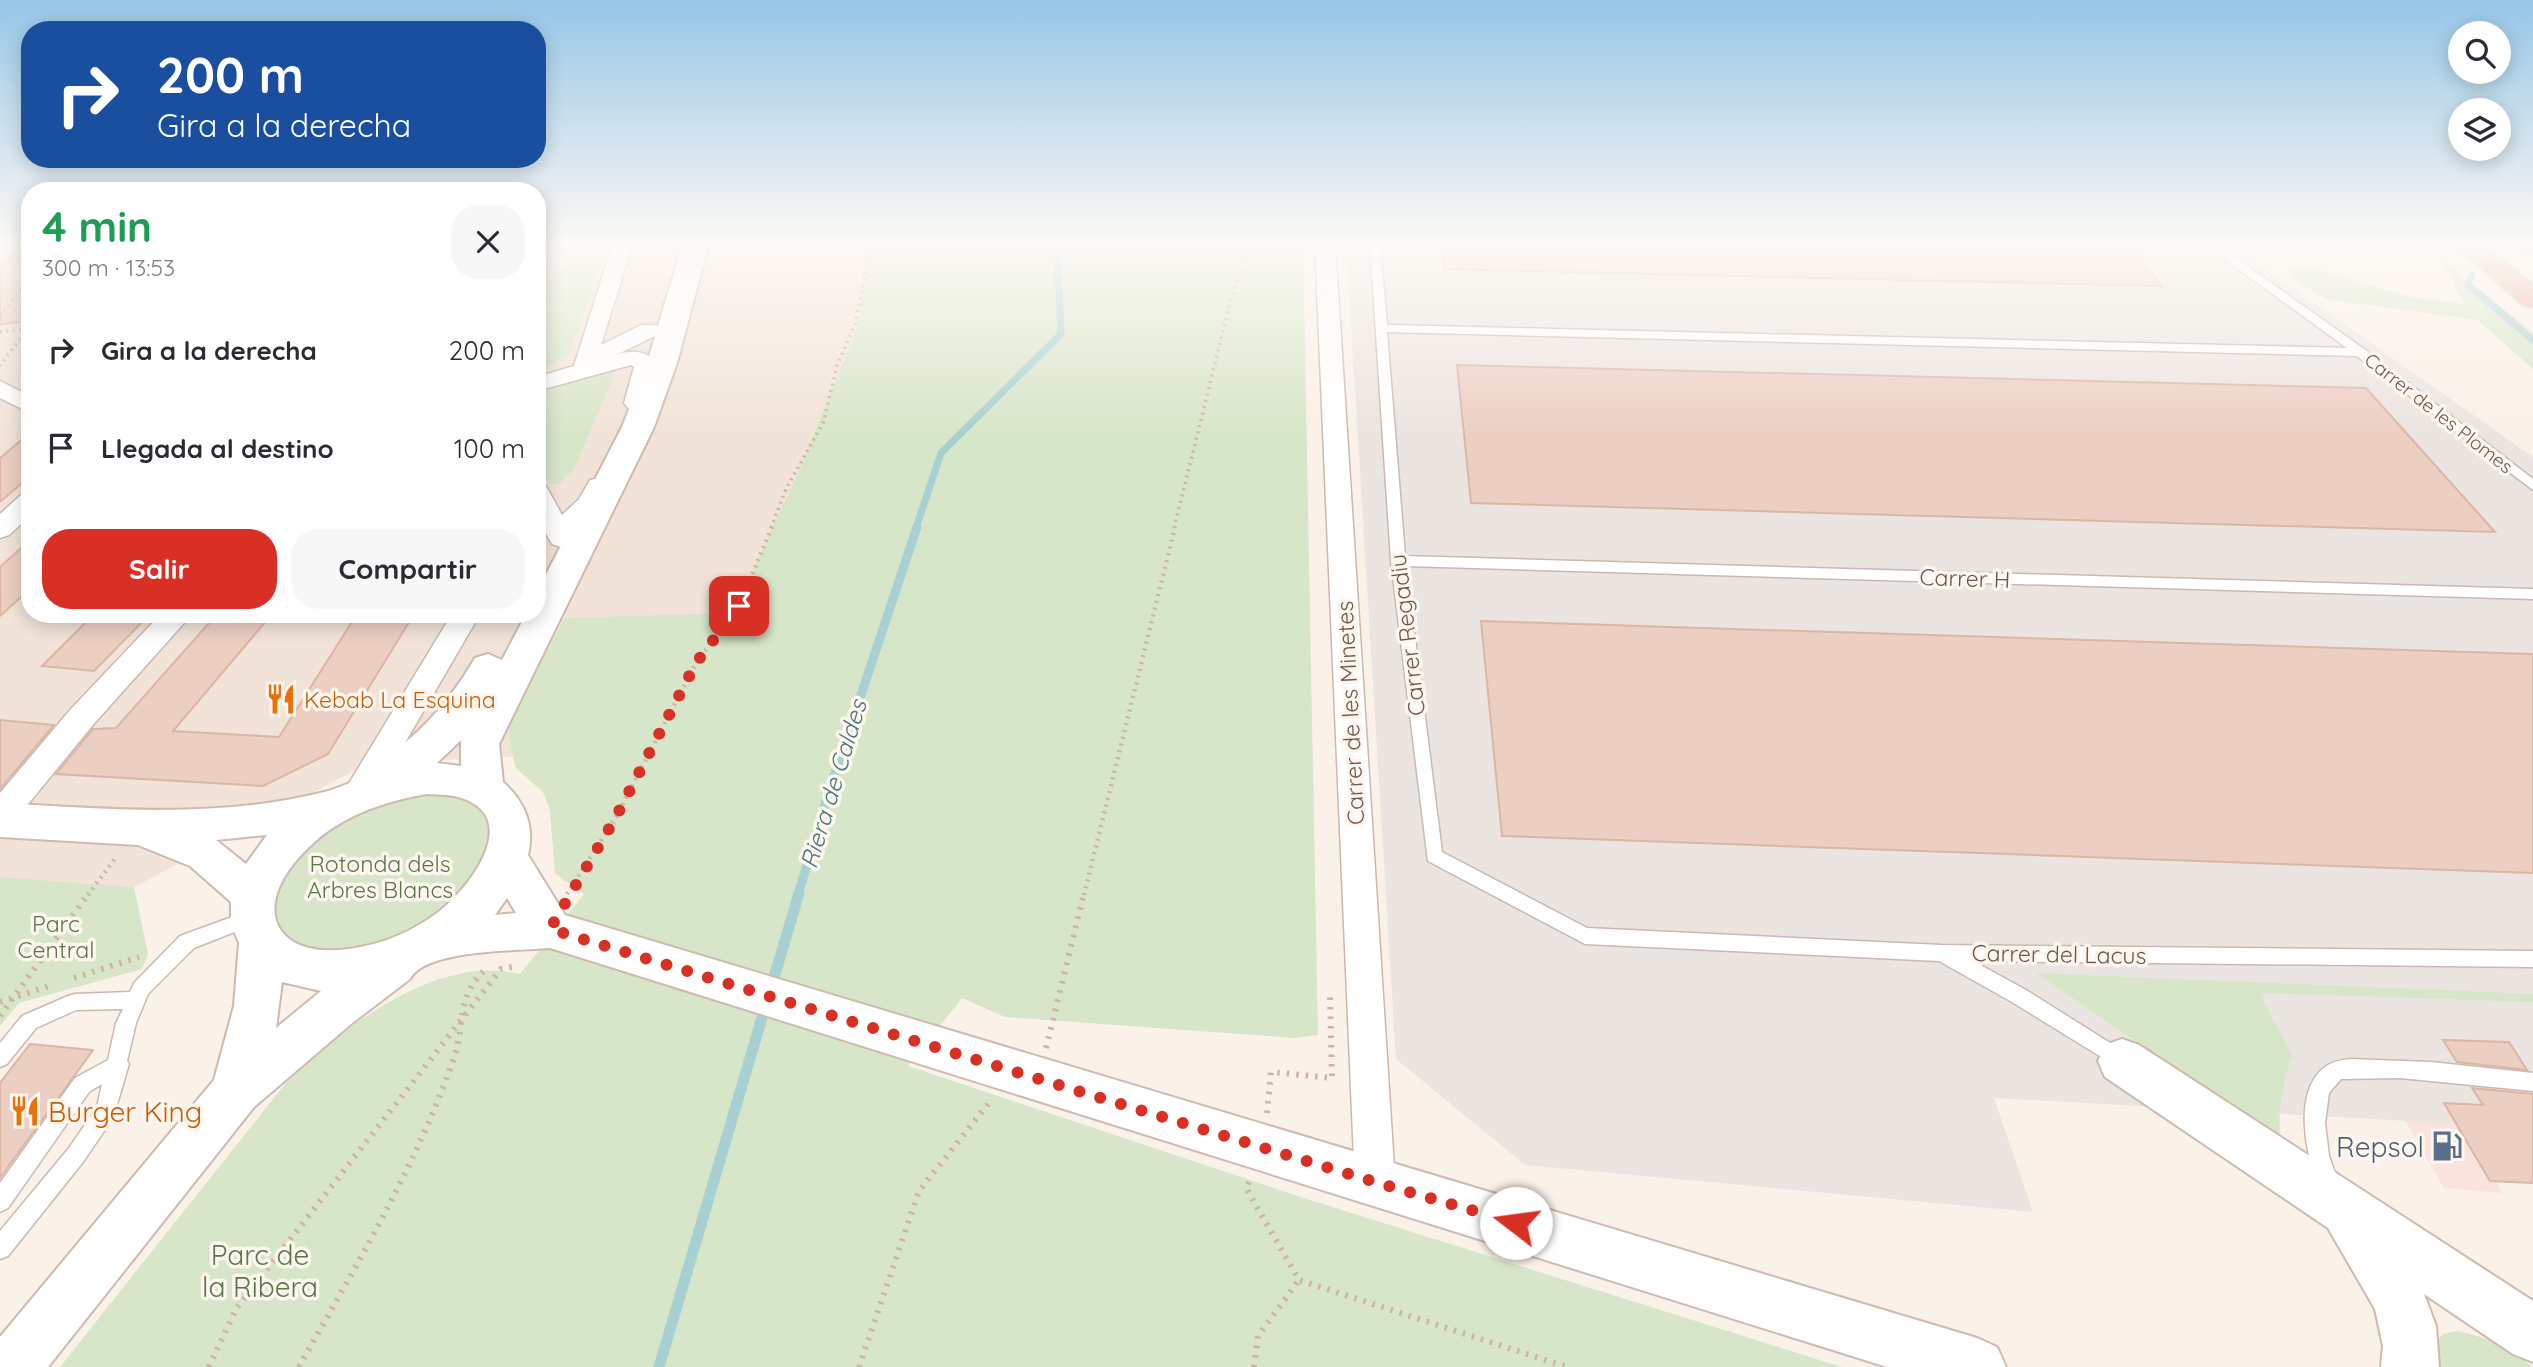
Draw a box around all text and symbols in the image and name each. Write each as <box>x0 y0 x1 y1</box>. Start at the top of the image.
map controls <box>2448 21 2511 161</box>
button: search <box>2448 21 2511 84</box>
text: 200 m <box>157 44 304 105</box>
icon: right <box>42 49 133 140</box>
button: layers <box>2448 98 2511 161</box>
text: Gira a la derecha <box>157 105 411 145</box>
text: 4 min <box>42 200 152 253</box>
button: close <box>451 205 525 279</box>
text: 300 m · 13:53 <box>42 253 175 282</box>
icon: right <box>42 331 80 369</box>
text: Gira a la derecha <box>101 334 317 367</box>
text: 200 m <box>449 334 525 367</box>
street label: Carrer de les Plomes <box>2360 348 2518 478</box>
icon: arrive <box>42 429 80 467</box>
text: Llegada al destino <box>101 432 334 465</box>
text: 100 m <box>454 432 525 465</box>
button: Salir <box>42 529 277 609</box>
button: Compartir <box>291 529 525 609</box>
street label: Carrer Regadiu <box>1383 553 1431 717</box>
street label: Carrer H <box>1919 562 2011 594</box>
pin <box>709 576 769 636</box>
icon: arrive <box>720 587 758 625</box>
street label: Carrer de les Minetes <box>1330 600 1370 826</box>
restaurant icon: Kebab La Esquina <box>264 682 298 716</box>
place label: Kebab La Esquina <box>304 685 496 714</box>
water label: Riera de Caldes <box>793 695 873 872</box>
park label: Rotonda dels Arbres Blancs <box>307 849 453 904</box>
park label: Parc Central <box>18 909 94 964</box>
street label: Carrer del Lacus <box>1971 938 2147 970</box>
restaurant icon: Burger King <box>8 1094 42 1128</box>
place label: Burger King <box>48 1094 202 1129</box>
place label: Repsol <box>2336 1129 2424 1164</box>
fuel station icon: Repsol <box>2430 1129 2464 1163</box>
position arrow <box>1479 1186 1553 1260</box>
park label: Parc de la Ribera <box>202 1237 318 1304</box>

